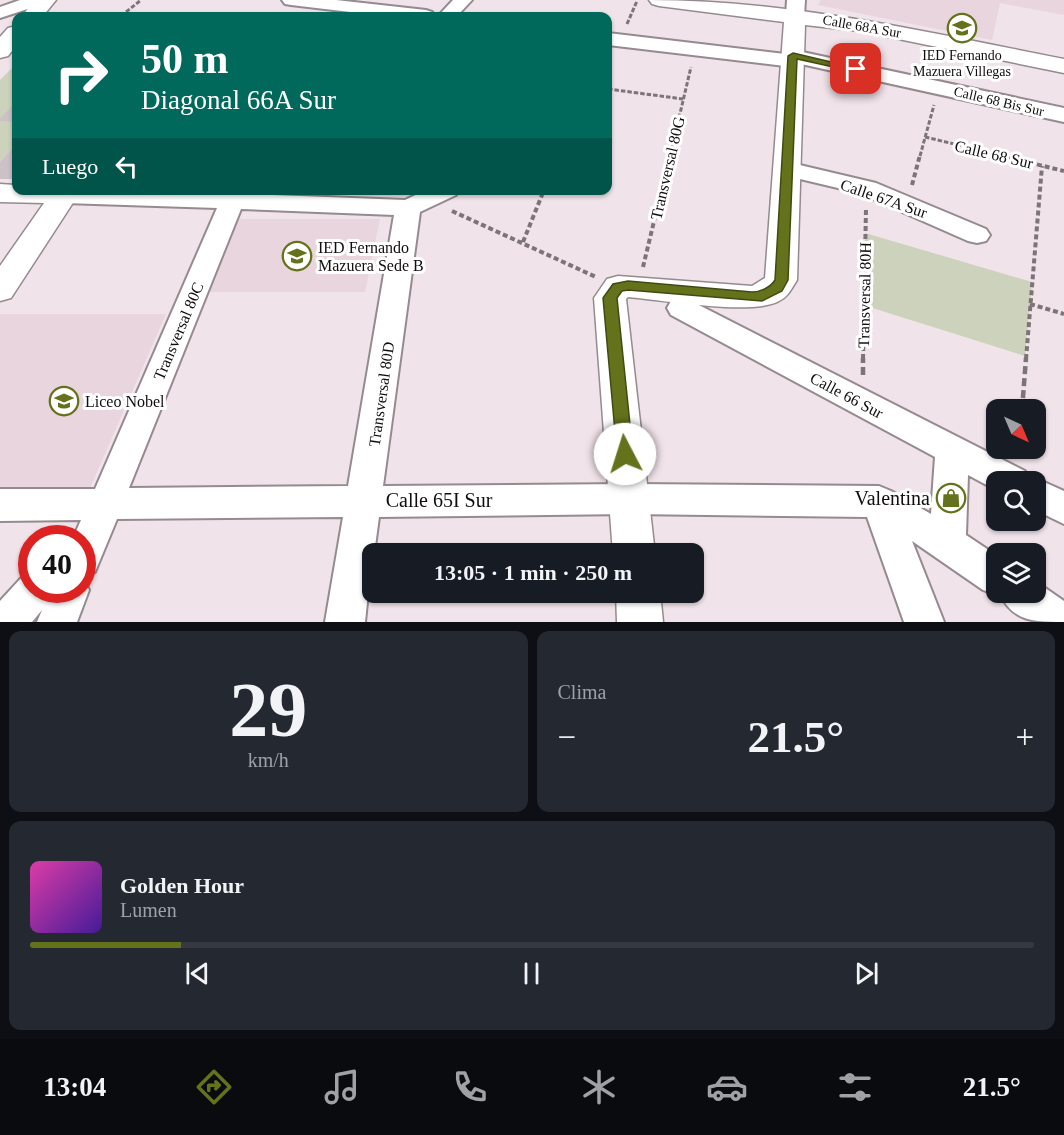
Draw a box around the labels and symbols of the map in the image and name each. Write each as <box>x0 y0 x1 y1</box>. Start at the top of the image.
street label: Calle 68A Sur <box>822 12 903 41</box>
school or university icon: IED Fernando Mazuera Villegas <box>946 12 978 44</box>
pin <box>830 43 881 94</box>
place label: IED Fernando Mazuera Villegas <box>913 48 1011 79</box>
street label: Calle 68 Bis Sur <box>952 84 1046 119</box>
street label: Transversal 80G <box>647 114 688 221</box>
street label: Calle 68 Sur <box>953 137 1035 172</box>
street label: Calle 67A Sur <box>838 176 930 221</box>
place label: IED Fernando Mazuera Sede B <box>318 239 424 274</box>
school or university icon: IED Fernando Mazuera Sede B <box>281 240 313 272</box>
street label: Transversal 80H <box>855 242 874 348</box>
street label: Transversal 80C <box>150 280 207 383</box>
street label: Transversal 80D <box>366 341 397 448</box>
street label: Calle 66 Sur <box>807 369 887 422</box>
school or university icon: Liceo Nobel <box>48 385 80 417</box>
place label: Liceo Nobel <box>85 393 165 410</box>
north arrow <box>986 399 1046 459</box>
position arrow <box>593 422 657 486</box>
shop icon: Valentina <box>935 482 967 514</box>
place label: Valentina <box>854 487 930 509</box>
street label: Calle 65I Sur <box>386 489 493 511</box>
speed limit sign: 40 <box>18 525 96 603</box>

